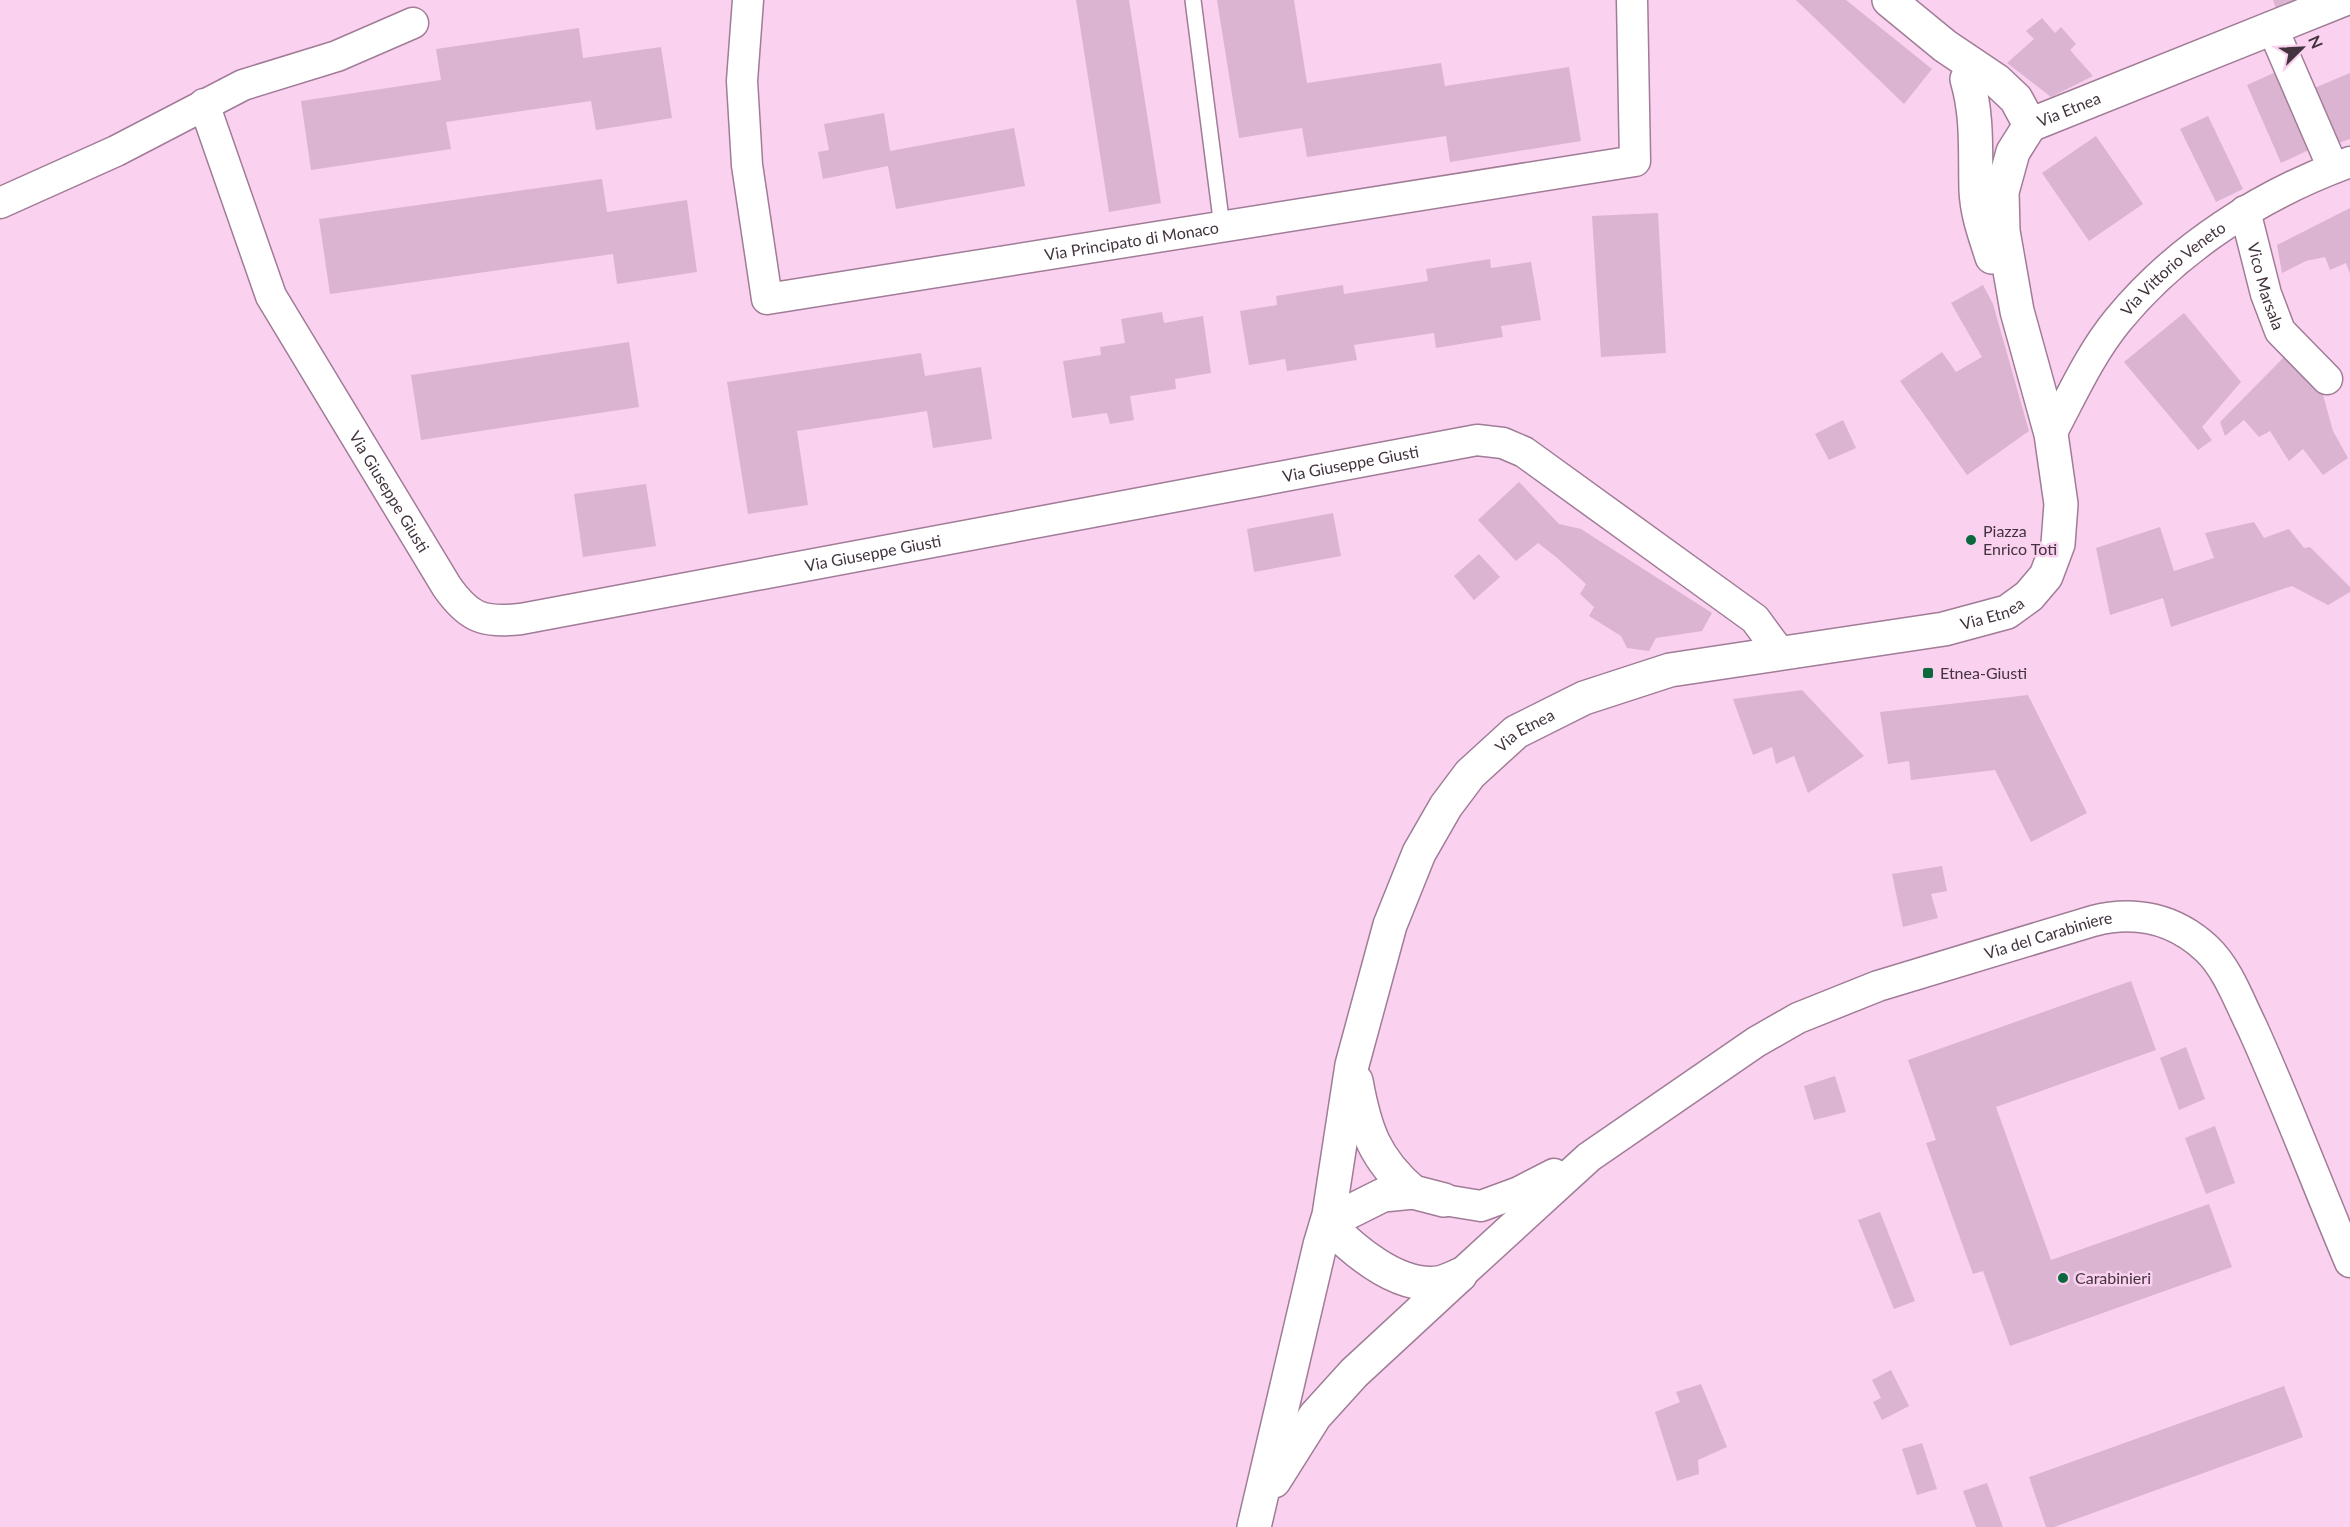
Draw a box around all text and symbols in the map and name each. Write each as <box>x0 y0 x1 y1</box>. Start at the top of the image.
north arrow <box>2272 18 2332 78</box>
text: N <box>2305 32 2327 51</box>
street label: Via Etnea <box>2034 88 2103 130</box>
street label: Via Principato di Monaco <box>1043 217 1220 264</box>
street label: Via Vittorio Veneto <box>2116 217 2229 319</box>
street label: Vico Marsala <box>2244 240 2289 332</box>
street label: Via Giuseppe Giusti <box>346 427 434 555</box>
street label: Via Giuseppe Giusti <box>1281 441 1420 485</box>
place label: Piazza Enrico Toti <box>1983 521 2057 558</box>
street label: Via Giuseppe Giusti <box>803 531 942 575</box>
marker: Piazza Enrico Toti <box>1964 533 1978 547</box>
street label: Via Etnea <box>1958 593 2027 633</box>
place label: Etnea-Giusti <box>1940 663 2027 682</box>
marker: Etnea-Giusti <box>1921 666 1935 680</box>
street label: Via Etnea <box>1491 704 1557 756</box>
street label: Via del Carabiniere <box>1982 907 2113 962</box>
place label: Carabinieri <box>2075 1268 2151 1287</box>
marker: Carabinieri <box>2056 1271 2070 1285</box>

